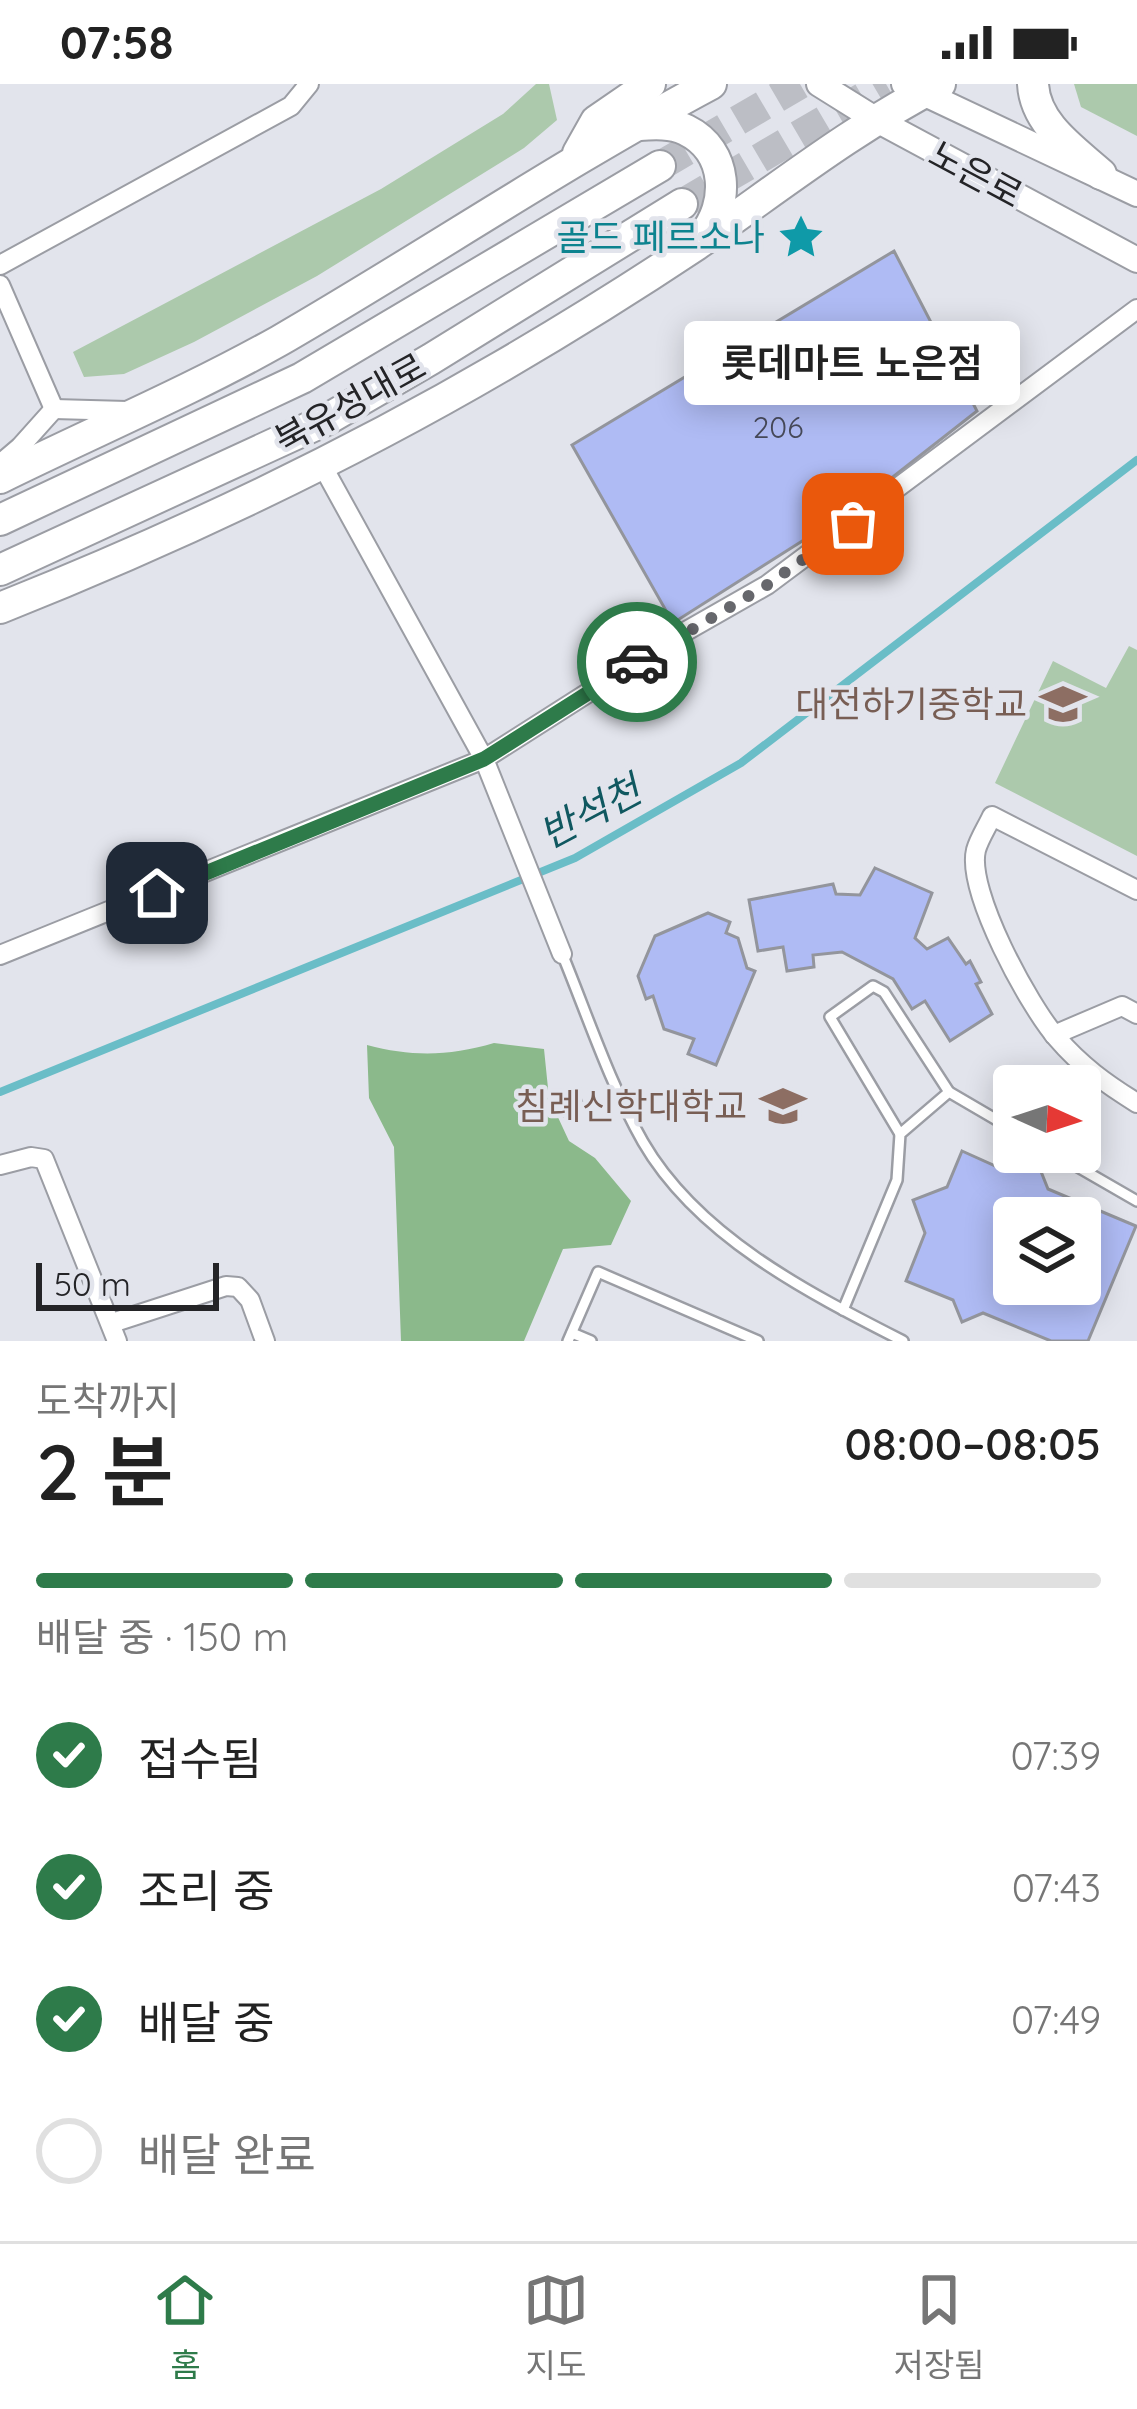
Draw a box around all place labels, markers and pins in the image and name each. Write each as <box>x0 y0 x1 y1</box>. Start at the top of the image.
place icon: 골드 페르소나 <box>776 212 826 262</box>
place label: 골드 페르소나 <box>556 214 765 259</box>
callout: 롯데마트 노은점 <box>685 320 1021 404</box>
pin <box>802 473 904 575</box>
school or university icon: 대전하기중학교 <box>1038 679 1088 729</box>
place label: 대전하기중학교 <box>795 681 1027 726</box>
pin <box>106 842 208 944</box>
school or university icon: 침례신학대학교 <box>758 1081 808 1131</box>
place label: 침례신학대학교 <box>515 1083 747 1128</box>

